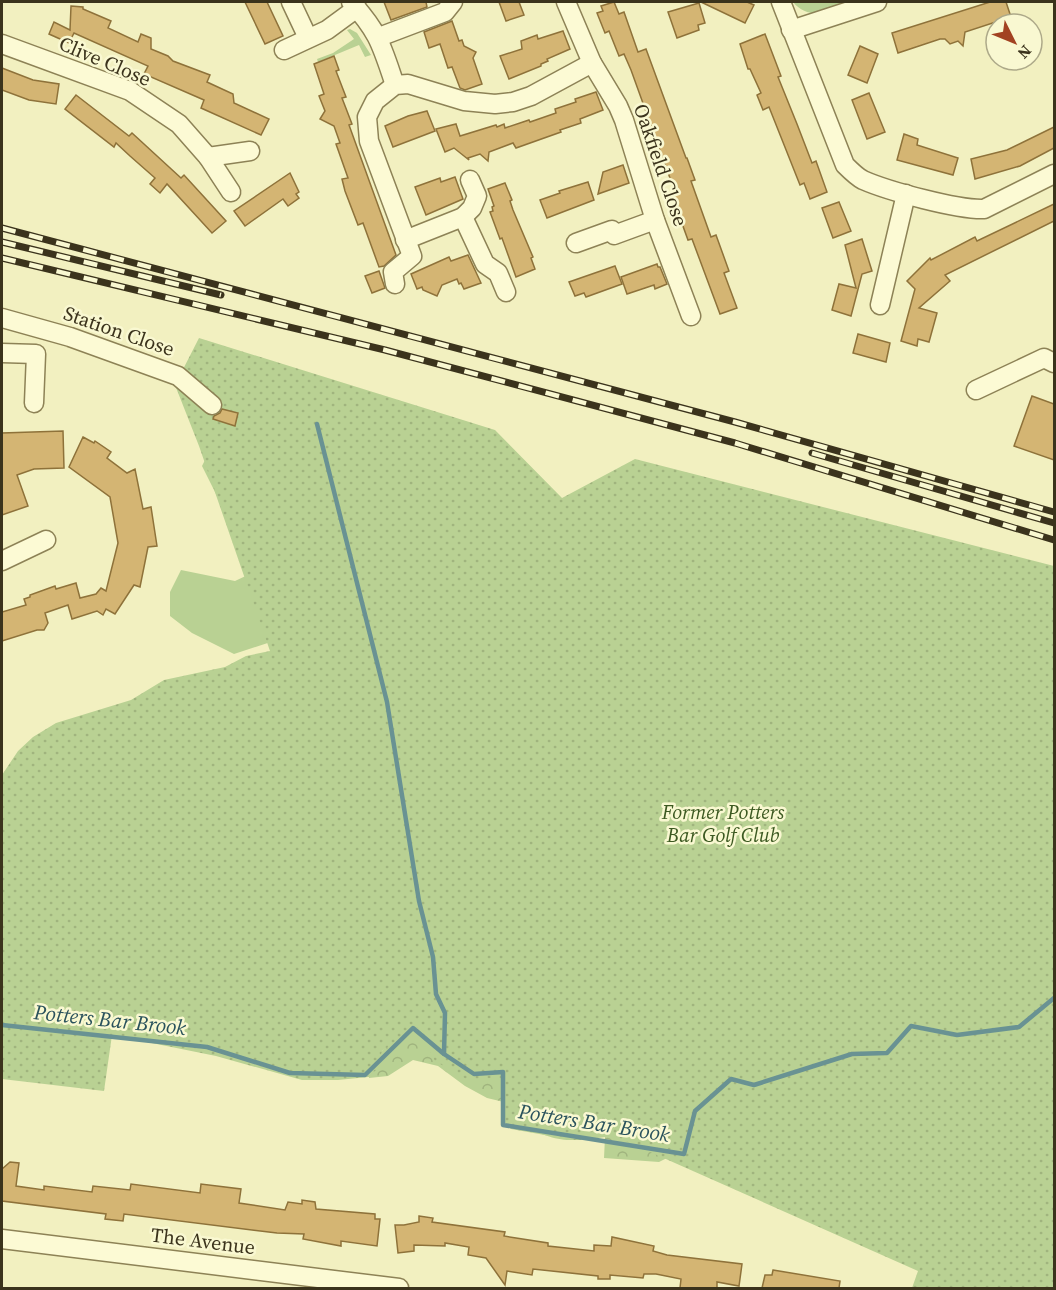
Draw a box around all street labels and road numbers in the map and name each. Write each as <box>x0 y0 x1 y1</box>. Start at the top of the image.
street label: Clive Close <box>55 29 155 93</box>
street label: Oakfield Close <box>627 100 695 230</box>
street label: Station Close <box>60 299 178 363</box>
street label: The Avenue <box>149 1221 257 1261</box>

